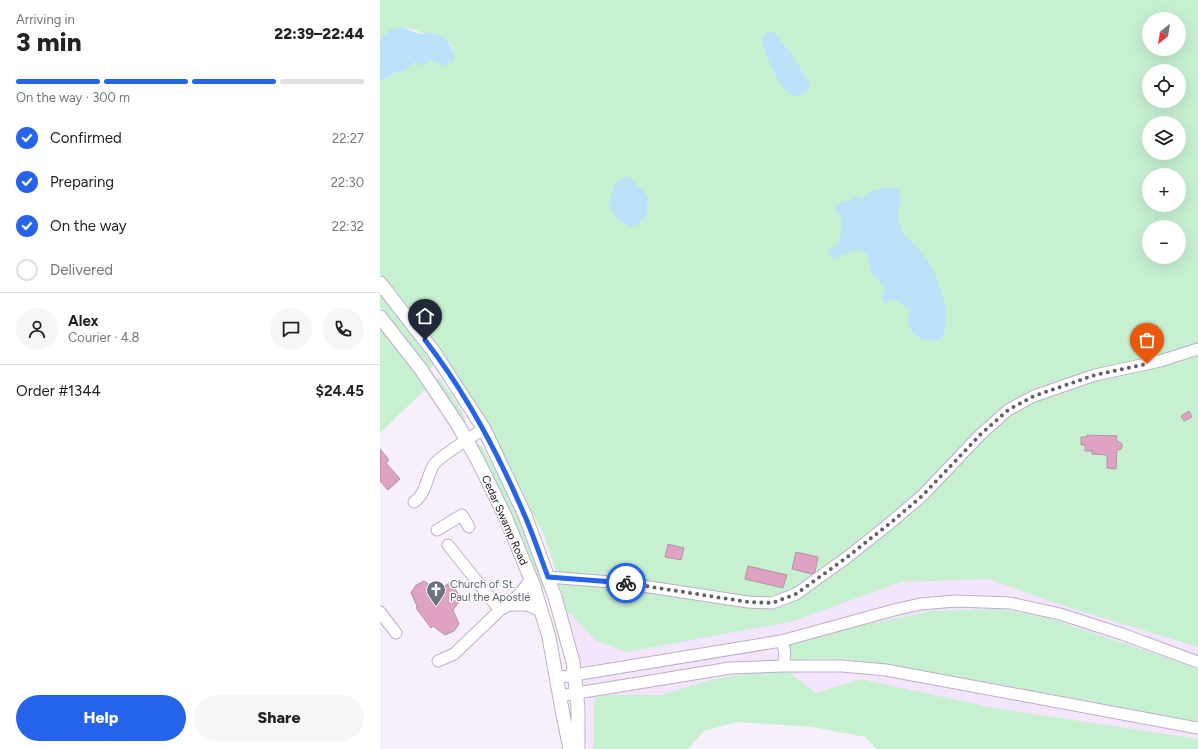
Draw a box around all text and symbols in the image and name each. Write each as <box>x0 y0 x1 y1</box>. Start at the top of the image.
text: Arriving in <box>16 12 75 27</box>
north arrow <box>1142 12 1186 56</box>
map controls <box>1142 12 1186 264</box>
text: 22:39–22:44 <box>274 25 364 43</box>
text: 3 min <box>16 26 82 58</box>
button: locate <box>1142 64 1186 108</box>
text: On the way · 300 m <box>16 90 130 105</box>
button: layers <box>1142 116 1186 160</box>
icon: check <box>16 127 38 149</box>
text: Confirmed <box>50 129 122 147</box>
text: 22:27 <box>332 131 364 146</box>
button: + <box>1142 168 1186 212</box>
icon: check <box>16 171 38 193</box>
text: Preparing <box>50 173 114 191</box>
text: 22:30 <box>331 175 364 190</box>
icon: check <box>16 215 38 237</box>
text: On the way <box>50 217 127 235</box>
text: 22:32 <box>332 219 364 234</box>
button: − <box>1142 220 1186 264</box>
text: Delivered <box>50 261 113 279</box>
pin <box>408 299 442 340</box>
icon: home <box>414 305 436 327</box>
button: person <box>16 308 58 350</box>
button: chat <box>270 308 312 350</box>
button: phone <box>322 308 364 350</box>
text: Alex <box>68 312 98 330</box>
pin <box>1130 323 1164 364</box>
icon: bag <box>1136 329 1158 351</box>
text: Courier · 4.8 <box>68 330 140 345</box>
text: Order #1344 <box>16 382 101 400</box>
text: $24.45 <box>316 382 364 400</box>
street label: Cedar Swamp Road <box>479 473 530 567</box>
courier <box>606 563 646 603</box>
icon: bike <box>615 572 637 594</box>
place label: Church of St. Paul the Apostle <box>450 578 530 604</box>
church icon: Church of St. Paul the Apostle <box>425 579 447 607</box>
button: Help <box>16 695 186 741</box>
button: Share <box>194 695 364 741</box>

